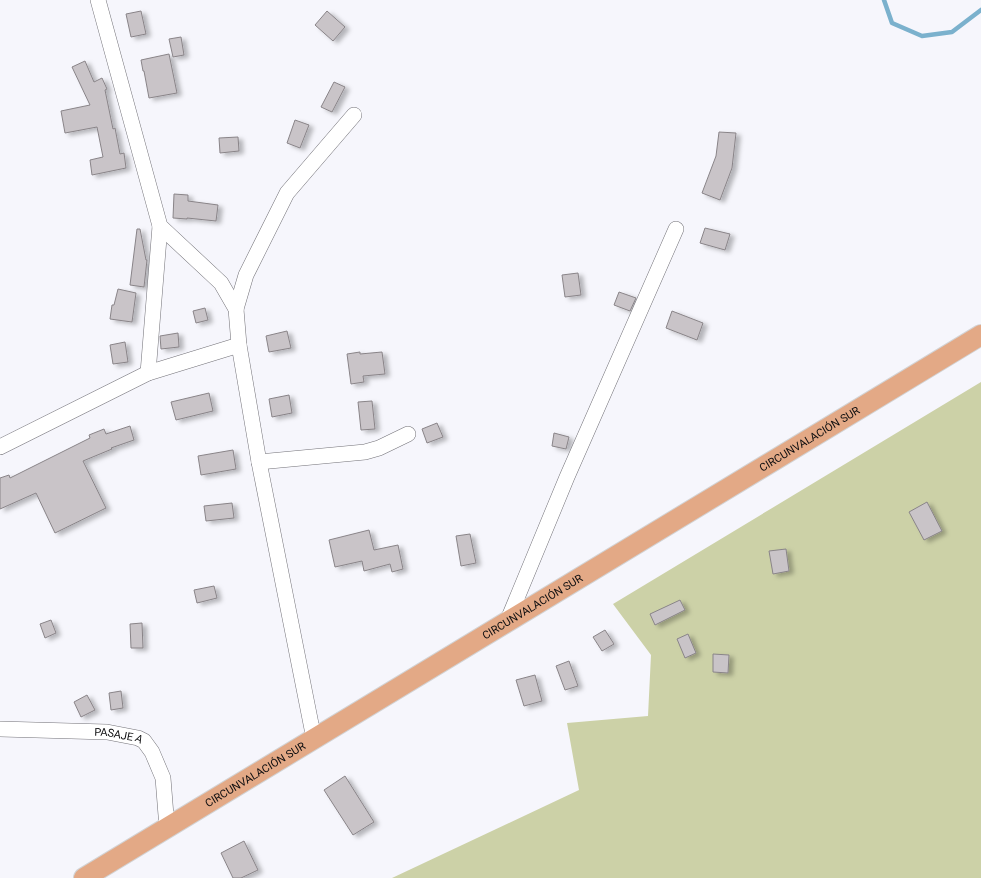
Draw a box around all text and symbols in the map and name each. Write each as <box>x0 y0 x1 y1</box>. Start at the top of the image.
street label: CIRCUNVALACIÓN SUR <box>757 404 862 475</box>
street label: CIRCUNVALACIÓN SUR <box>480 572 585 642</box>
street label: PASAJE A <box>94 726 146 747</box>
street label: CIRCUNVALACIÓN SUR <box>203 739 308 810</box>

